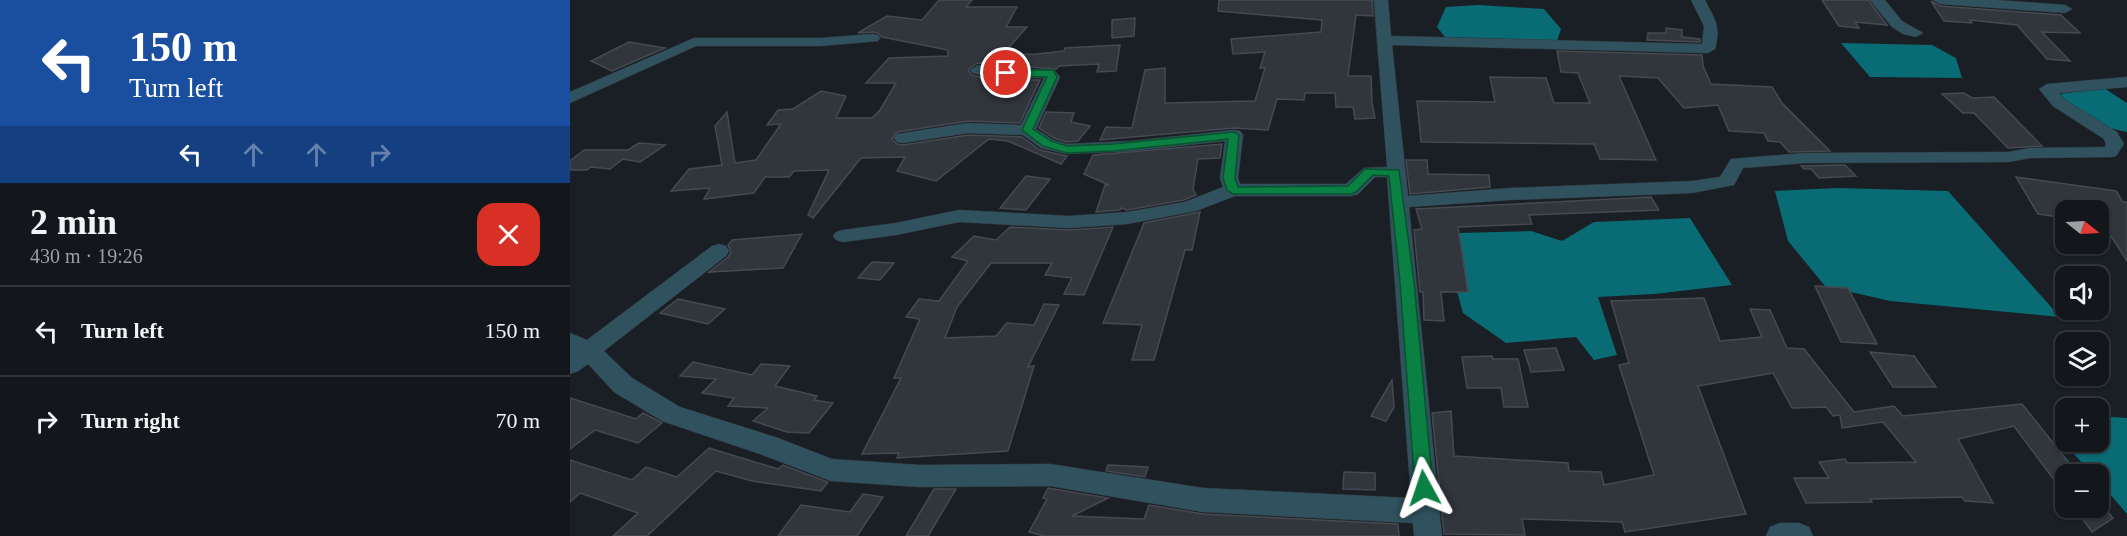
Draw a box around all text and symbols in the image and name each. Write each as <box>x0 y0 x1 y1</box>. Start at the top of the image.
icon: left <box>30 24 108 102</box>
text: 150 m <box>129 24 238 70</box>
pin <box>980 47 1031 98</box>
icon: arrive <box>989 56 1022 89</box>
text: Turn left <box>129 73 223 103</box>
icon: left <box>174 138 207 171</box>
icon: ahead <box>237 138 270 171</box>
icon: ahead <box>300 138 333 171</box>
icon: right <box>363 138 396 171</box>
north arrow <box>2055 200 2109 254</box>
map controls <box>2055 200 2109 518</box>
text: 2 min <box>30 202 117 242</box>
button: close <box>477 203 540 266</box>
text: 430 m · 19:26 <box>30 245 143 267</box>
button: sound <box>2055 266 2109 320</box>
icon: left <box>30 315 63 348</box>
text: Turn left <box>81 318 164 343</box>
text: 150 m <box>484 318 540 343</box>
button: layers <box>2055 332 2109 386</box>
button: + <box>2055 398 2109 452</box>
icon: right <box>30 405 63 438</box>
text: Turn right <box>81 408 180 433</box>
text: 70 m <box>495 408 540 433</box>
position arrow <box>1392 456 1456 520</box>
button: − <box>2055 464 2109 518</box>

